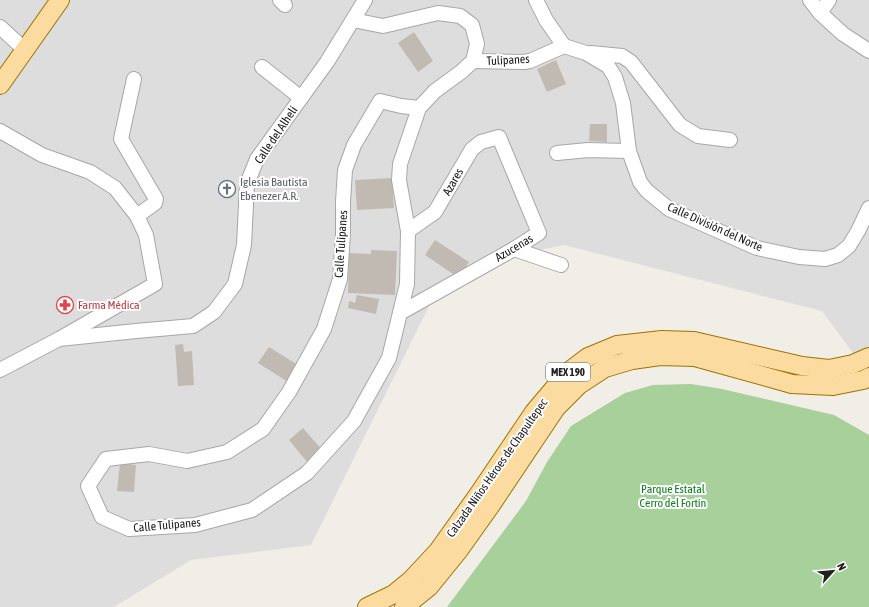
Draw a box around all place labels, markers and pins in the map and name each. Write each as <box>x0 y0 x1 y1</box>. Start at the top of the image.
place label: Iglesia Bautista Ebenezer A.R. <box>240 175 308 203</box>
church icon: Iglesia Bautista Ebenezer A.R. <box>217 179 237 199</box>
pharmacy icon: Farma Médica <box>55 295 75 315</box>
place label: Farma Médica <box>78 298 139 312</box>

